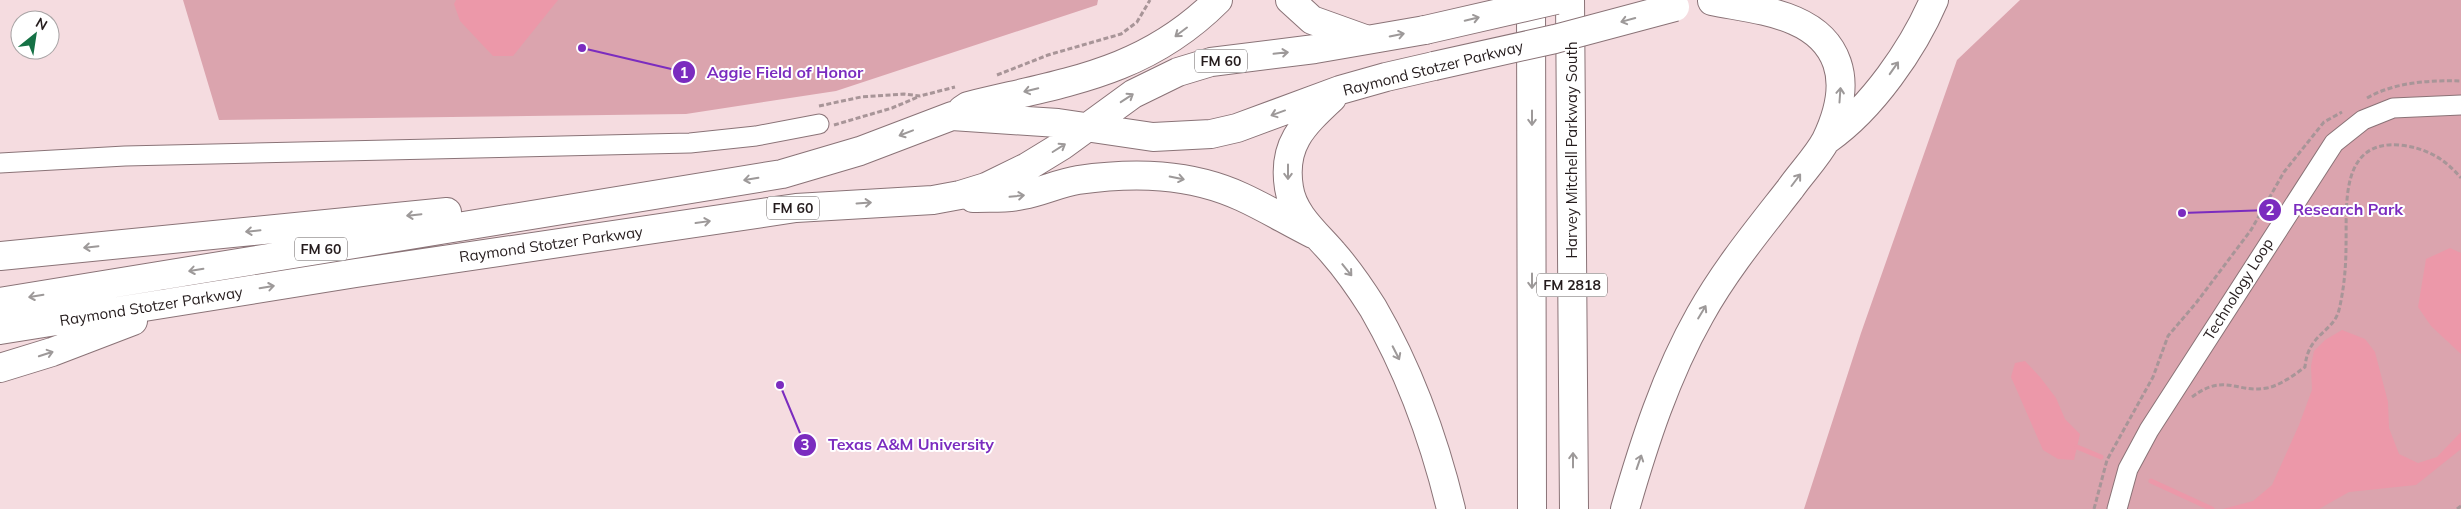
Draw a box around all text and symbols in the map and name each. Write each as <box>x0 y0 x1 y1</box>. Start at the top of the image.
north arrow <box>10 10 60 60</box>
text: N <box>32 13 51 34</box>
one-way arrow <box>1464 14 1480 23</box>
one-way arrow <box>1620 16 1636 25</box>
one-way arrow <box>1174 27 1188 37</box>
one-way arrow <box>1389 30 1405 40</box>
street label: Raymond Stotzer Parkway <box>1341 36 1525 100</box>
street label: Harvey Mitchell Parkway South <box>1562 42 1581 258</box>
one-way arrow <box>1273 48 1289 58</box>
road number: FM 60 <box>1195 49 1247 72</box>
callout: Aggie Field of Honor <box>671 57 873 88</box>
one-way arrow <box>1889 61 1899 75</box>
text: Aggie Field of Honor <box>707 62 864 82</box>
text: 1 <box>679 63 689 82</box>
one-way arrow <box>1024 86 1040 95</box>
one-way arrow <box>1835 88 1844 104</box>
one-way arrow <box>1120 93 1134 104</box>
one-way arrow <box>1271 109 1286 118</box>
one-way arrow <box>1527 110 1536 126</box>
one-way arrow <box>899 129 914 138</box>
one-way arrow <box>1052 142 1066 152</box>
one-way arrow <box>1283 164 1293 180</box>
one-way arrow <box>1168 173 1184 183</box>
one-way arrow <box>1791 173 1801 187</box>
one-way arrow <box>743 174 759 184</box>
one-way arrow <box>1009 191 1025 200</box>
callout: Research Park <box>2258 194 2413 225</box>
road number: FM 60 <box>767 197 819 220</box>
one-way arrow <box>856 198 872 207</box>
text: Research Park <box>2293 199 2404 219</box>
text: 2 <box>2265 200 2275 219</box>
one-way arrow <box>407 210 423 220</box>
one-way arrow <box>694 216 710 226</box>
street label: Raymond Stotzer Parkway <box>458 222 644 266</box>
one-way arrow <box>245 226 261 236</box>
street label: Technology Loop <box>2199 234 2277 344</box>
road number: FM 60 <box>295 238 347 260</box>
one-way arrow <box>83 242 99 252</box>
one-way arrow <box>1341 263 1352 276</box>
one-way arrow <box>189 265 205 275</box>
one-way arrow <box>1527 272 1537 289</box>
road number: FM 2818 <box>1537 274 1607 296</box>
street label: Raymond Stotzer Parkway <box>58 282 244 330</box>
one-way arrow <box>259 282 275 292</box>
one-way arrow <box>28 291 44 301</box>
one-way arrow <box>1698 306 1708 320</box>
one-way arrow <box>1392 345 1401 360</box>
one-way arrow <box>38 348 54 358</box>
callout: Texas A&M University <box>793 429 1004 460</box>
text: Texas A&M University <box>828 434 994 454</box>
text: 3 <box>800 435 810 454</box>
one-way arrow <box>1568 453 1578 469</box>
one-way arrow <box>1635 454 1645 470</box>

